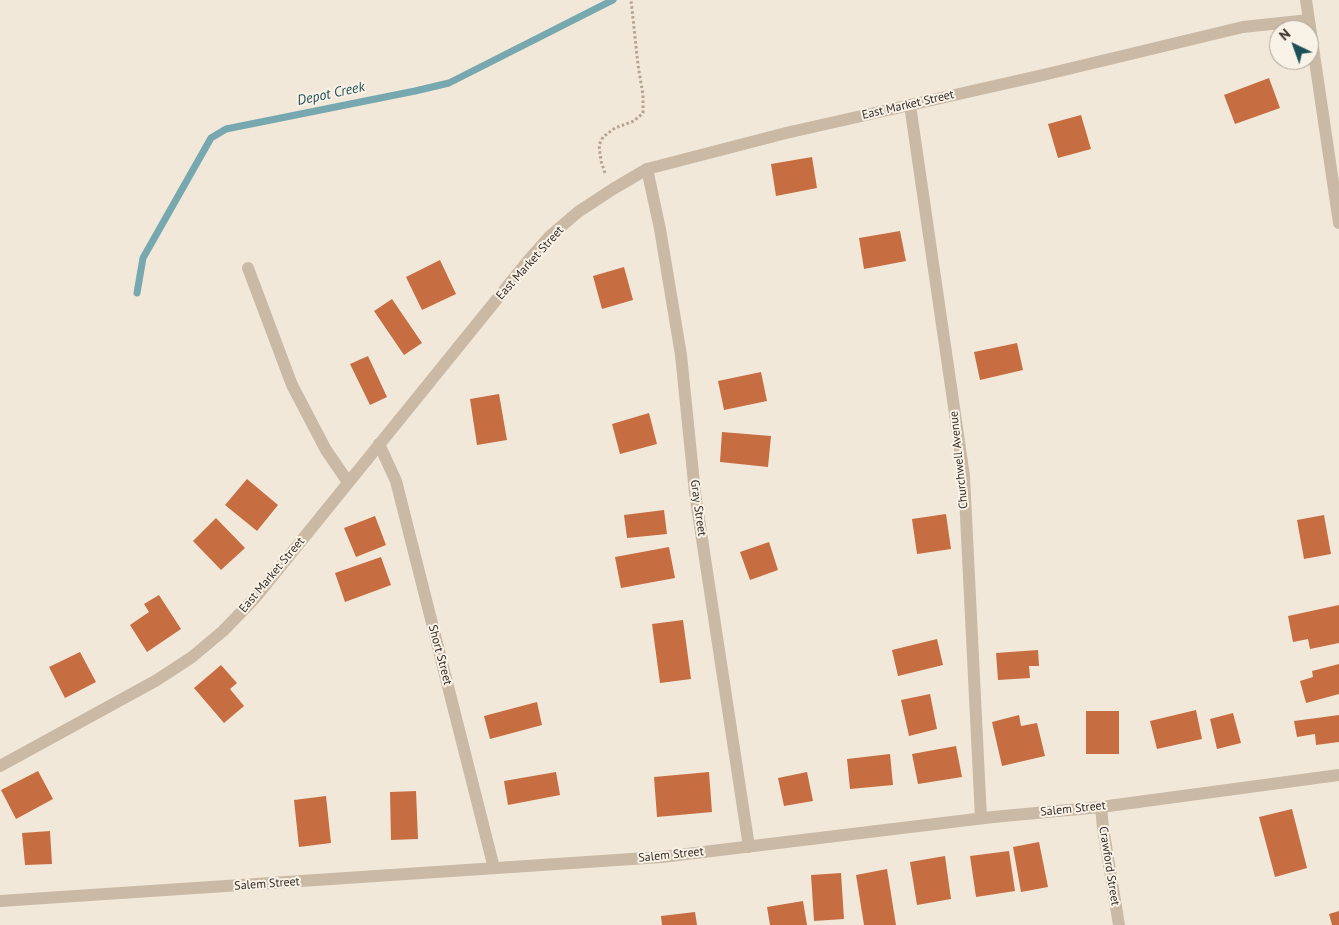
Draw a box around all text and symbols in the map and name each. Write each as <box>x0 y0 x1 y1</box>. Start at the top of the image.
north arrow <box>1269 20 1319 70</box>
text: N <box>1275 25 1294 44</box>
water label: Depot Creek <box>296 79 366 109</box>
street label: East Market Street <box>861 87 955 123</box>
street label: East Market Street <box>493 223 567 303</box>
street label: Churchwell Avenue <box>947 410 971 510</box>
street label: Gray Street <box>687 479 709 537</box>
street label: East Market Street <box>236 534 308 616</box>
street label: Short Street <box>425 623 455 687</box>
street label: Salem Street <box>1040 798 1106 820</box>
street label: Crawford Street <box>1096 825 1122 907</box>
street label: Salem Street <box>638 844 704 866</box>
street label: Salem Street <box>234 875 300 893</box>

